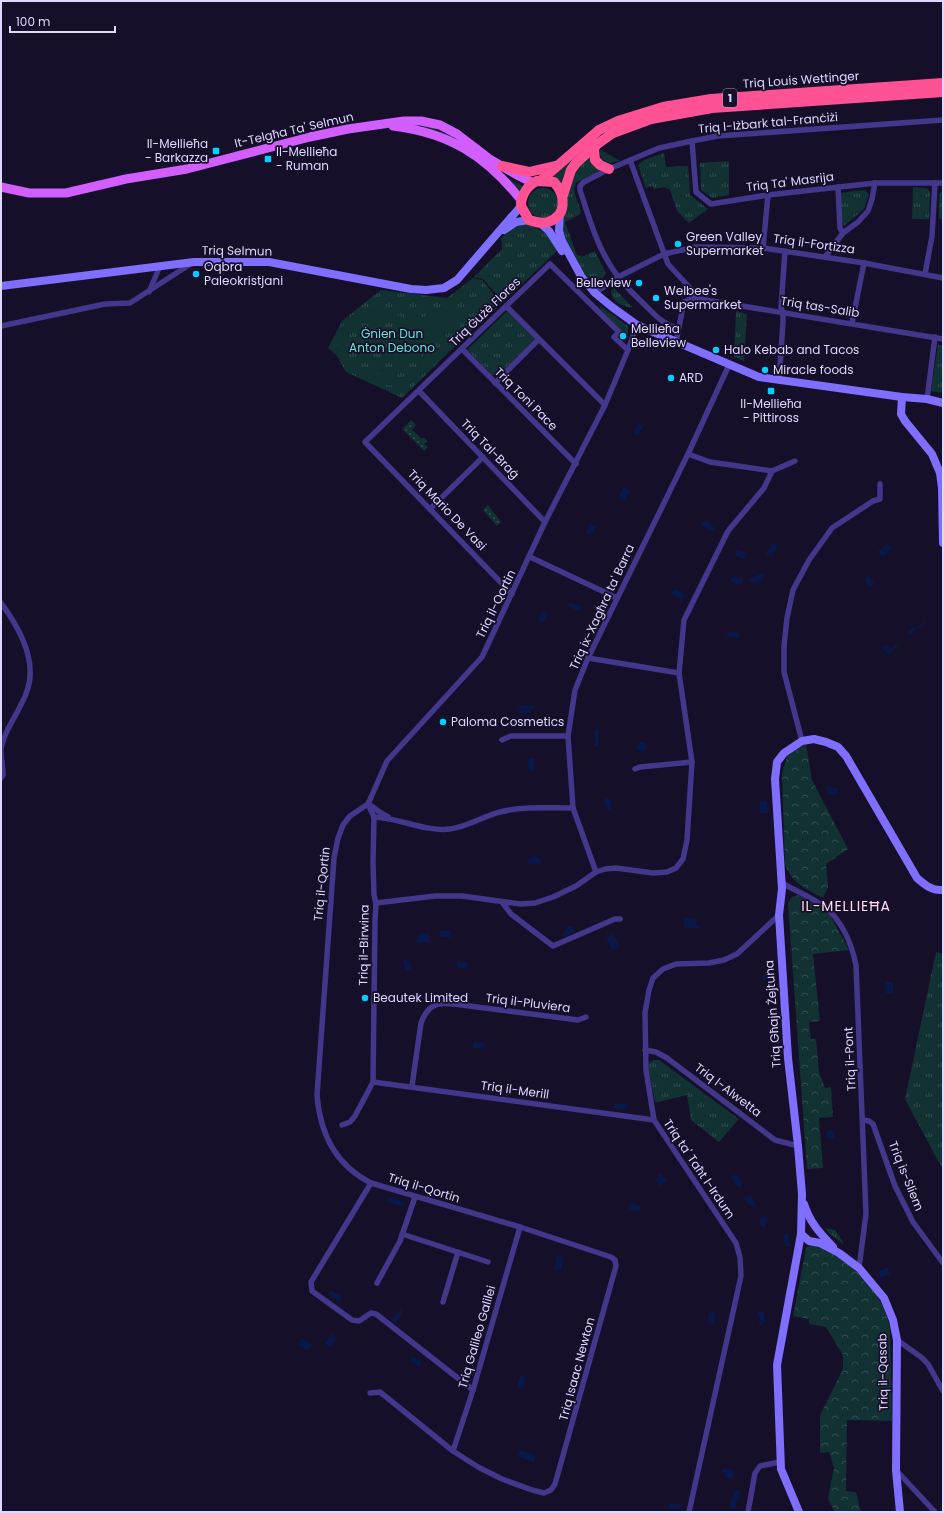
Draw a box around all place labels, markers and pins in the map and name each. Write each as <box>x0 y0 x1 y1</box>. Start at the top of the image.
place label: Il-Mellieħa - Barkazza <box>145 135 208 166</box>
place label: Il-Mellieħa - Ruman <box>276 143 337 174</box>
marker: Il-Mellieħa - Barkazza <box>211 146 221 156</box>
marker: Il-Mellieħa - Ruman <box>263 154 273 164</box>
place label: Green Valley Supermarket <box>686 228 764 259</box>
marker: Green Valley Supermarket <box>673 239 683 249</box>
place label: Oqbra Paleokristjani <box>204 258 283 289</box>
marker: Oqbra Paleokristjani <box>191 269 201 279</box>
place label: Belleview <box>576 274 631 291</box>
marker: Belleview <box>634 278 644 288</box>
place label: Welbee's Supermarket <box>664 282 742 313</box>
marker: Welbee's Supermarket <box>651 293 661 303</box>
place label: Mellieħa Belleview <box>631 320 686 351</box>
marker: Mellieħa Belleview <box>618 331 628 341</box>
place label: Halo Kebab and Tacos <box>724 341 859 358</box>
marker: Halo Kebab and Tacos <box>711 345 721 355</box>
place label: Miracle foods <box>773 361 853 378</box>
marker: Miracle foods <box>760 365 770 375</box>
place label: ARD <box>679 369 703 386</box>
marker: ARD <box>666 373 676 383</box>
marker: Il-Mellieħa - Pittiross <box>766 386 776 396</box>
place label: Il-Mellieħa - Pittiross <box>740 395 802 426</box>
place label: Paloma Cosmetics <box>451 713 564 730</box>
marker: Paloma Cosmetics <box>438 717 448 727</box>
place label: Beautek Limited <box>373 989 468 1006</box>
marker: Beautek Limited <box>360 993 370 1003</box>

